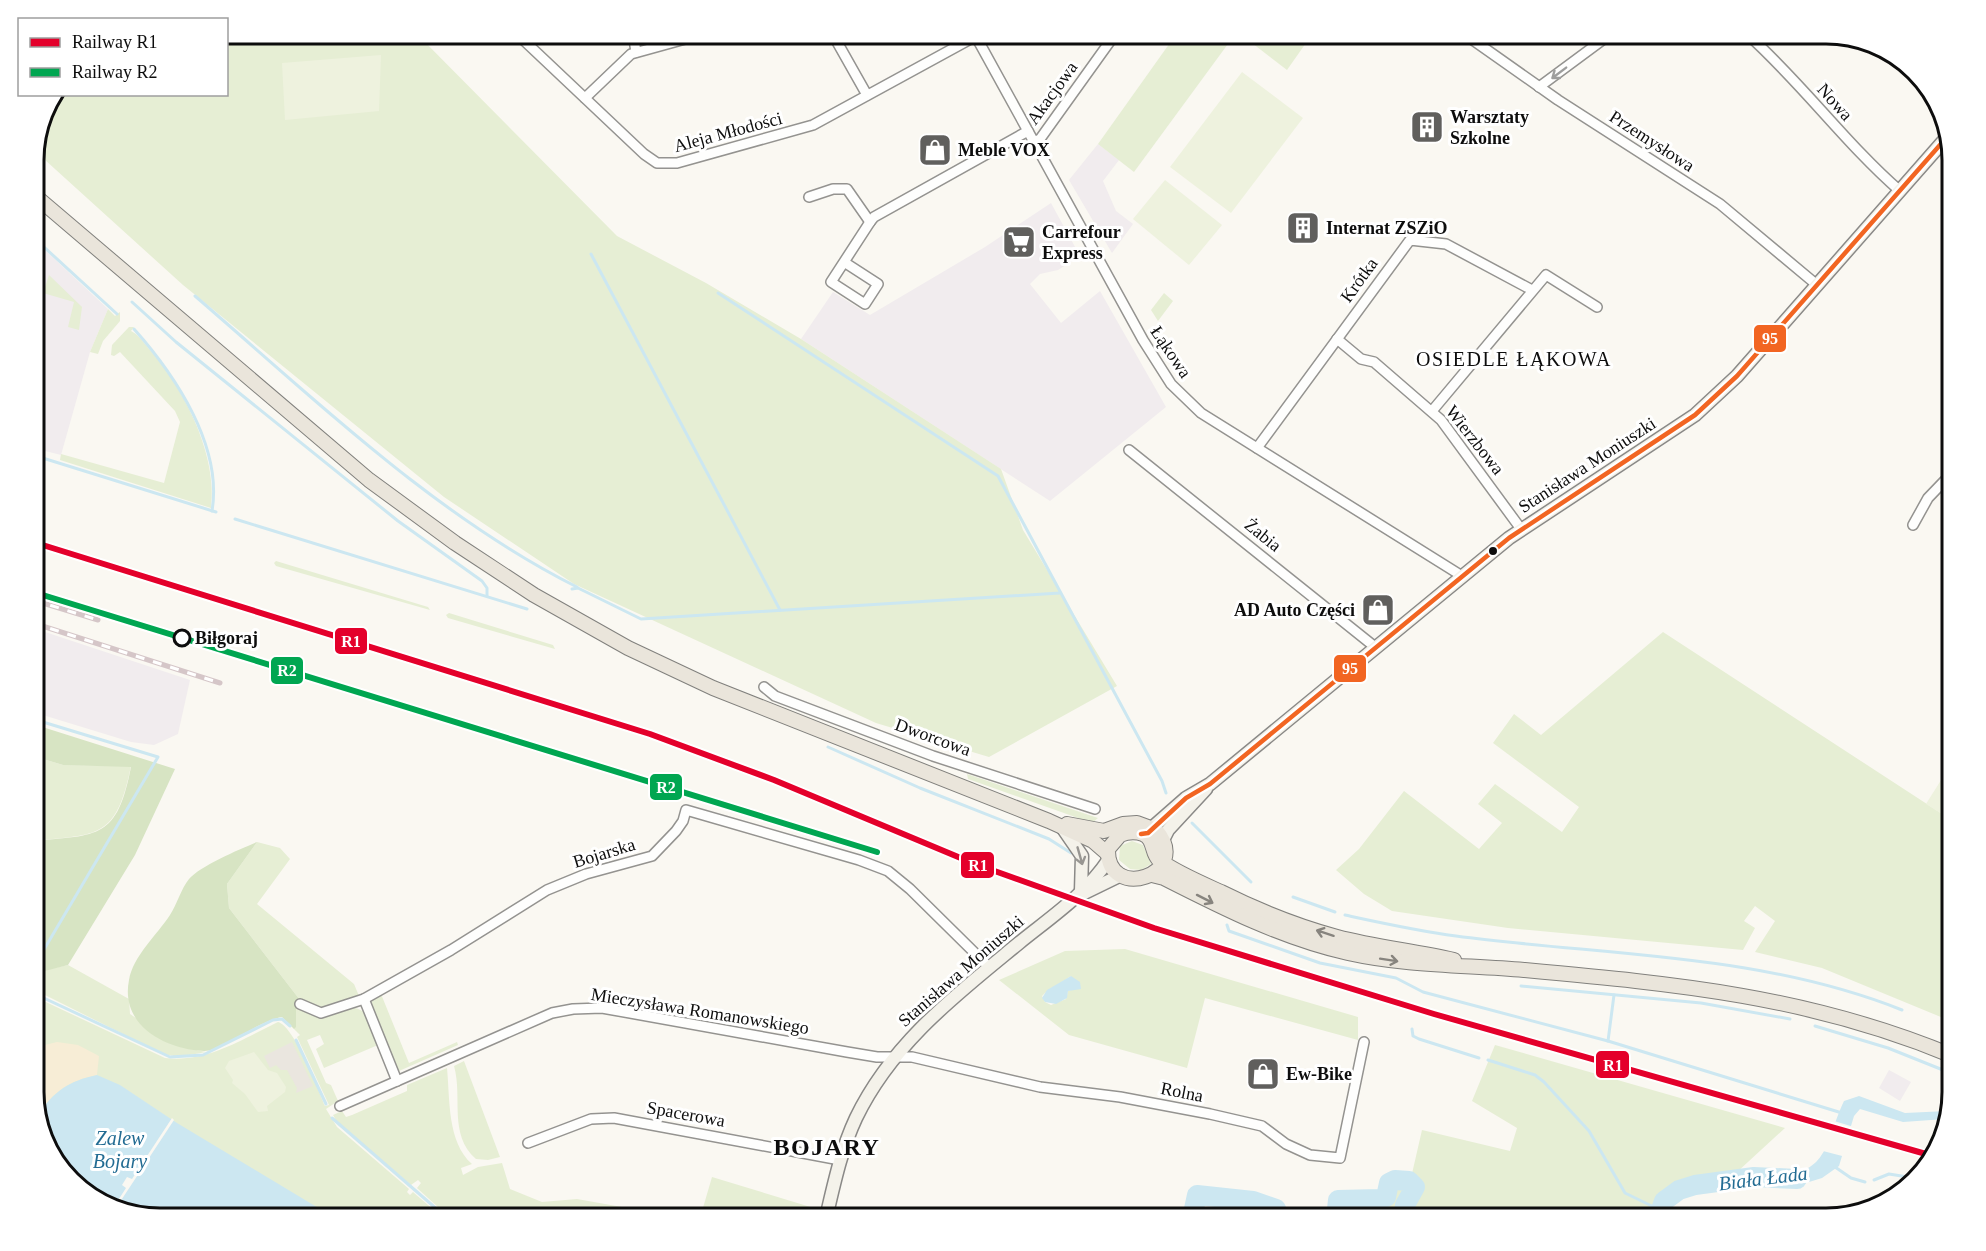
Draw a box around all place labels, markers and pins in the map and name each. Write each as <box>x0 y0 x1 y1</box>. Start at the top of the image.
place label: Warsztaty Szkolne <box>1450 107 1529 148</box>
building icon: Warsztaty Szkolne <box>1409 109 1445 145</box>
shop icon: Meble VOX <box>917 132 953 168</box>
place label: Meble VOX <box>958 140 1050 160</box>
building icon: Internat ZSZiO <box>1285 210 1321 246</box>
place label: Internat ZSZiO <box>1326 218 1448 238</box>
place label: Carrefour Express <box>1042 222 1121 263</box>
supermarket icon: Carrefour Express <box>1001 224 1037 260</box>
unlabelled marker <box>1487 545 1499 557</box>
shop icon: AD Auto Części <box>1360 592 1396 628</box>
place label: AD Auto Części <box>1234 600 1355 620</box>
place label: Biłgoraj <box>195 628 258 648</box>
marker: Biłgoraj <box>173 629 191 647</box>
shop icon: Ew-Bike <box>1245 1056 1281 1092</box>
place label: Ew-Bike <box>1286 1064 1352 1084</box>

